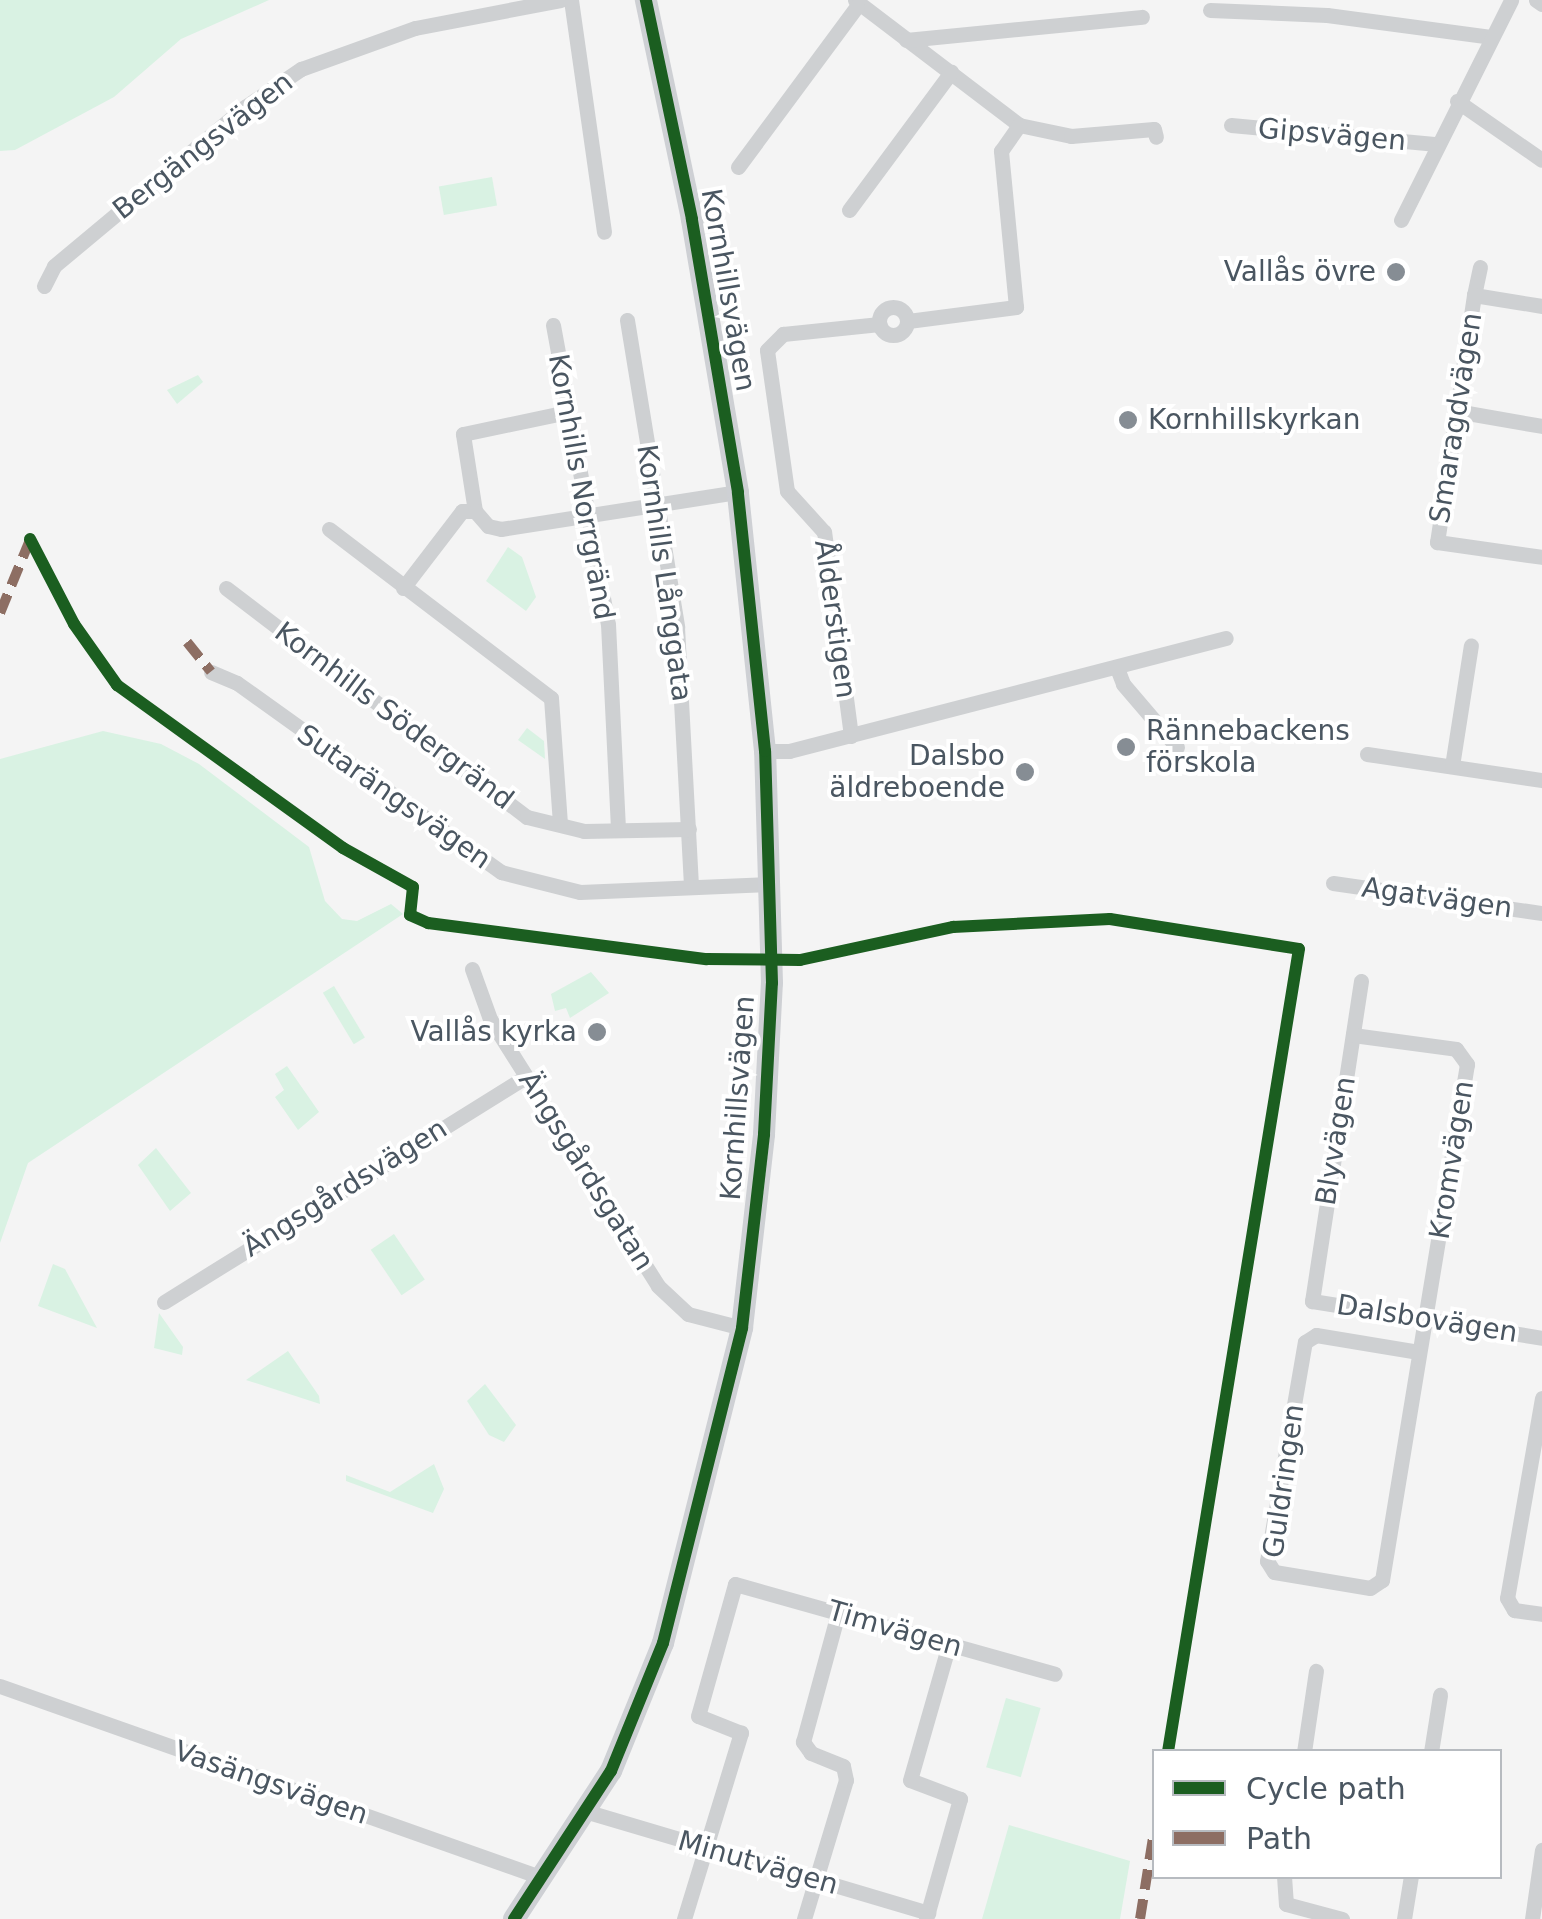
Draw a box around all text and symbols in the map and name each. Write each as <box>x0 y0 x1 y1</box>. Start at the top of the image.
street label: Bergängsvägen <box>106 65 300 227</box>
street label: Gipsvägen <box>1257 112 1407 158</box>
street label: Kornhillsvägen <box>694 186 762 394</box>
place label: Vallås övre <box>1224 255 1376 289</box>
marker: Vallås övre <box>1385 261 1407 283</box>
street label: Smaragdvägen <box>1423 310 1489 526</box>
street label: Kornhills Norrgränd <box>541 351 621 623</box>
place label: Kornhillskyrkan <box>1148 403 1360 437</box>
marker: Kornhillskyrkan <box>1117 409 1139 431</box>
street label: Kornhills Långgata <box>629 443 699 703</box>
street label: Ålderstigen <box>807 538 863 700</box>
street label: Kornhills Södergränd <box>268 615 520 817</box>
place label: Rännebackens förskola <box>1146 714 1350 780</box>
street label: Sutarängsvägen <box>291 718 497 876</box>
marker: Rännebackens förskola <box>1115 736 1137 758</box>
place label: Dalsbo äldreboende <box>829 739 1005 805</box>
marker: Dalsbo äldreboende <box>1014 761 1036 783</box>
street label: Agatvägen <box>1360 871 1514 925</box>
street label: Kornhillsvägen <box>714 995 762 1201</box>
place label: Vallås kyrka <box>410 1015 577 1049</box>
marker: Vallås kyrka <box>586 1021 608 1043</box>
street label: Ängsgårdsgatan <box>511 1065 661 1277</box>
street label: Blyvägen <box>1309 1074 1363 1208</box>
street label: Kromvägen <box>1423 1078 1481 1242</box>
street label: Ängsgårdsvägen <box>237 1112 453 1264</box>
street label: Dalsbovägen <box>1334 1288 1520 1350</box>
street label: Guldringen <box>1257 1402 1311 1560</box>
street label: Timvägen <box>824 1594 966 1664</box>
street label: Vasängsvägen <box>170 1734 372 1832</box>
legend <box>1152 1749 1502 1879</box>
text: Cycle path <box>1246 1771 1406 1806</box>
text: Path <box>1246 1821 1312 1856</box>
street label: Minutvägen <box>674 1824 842 1902</box>

